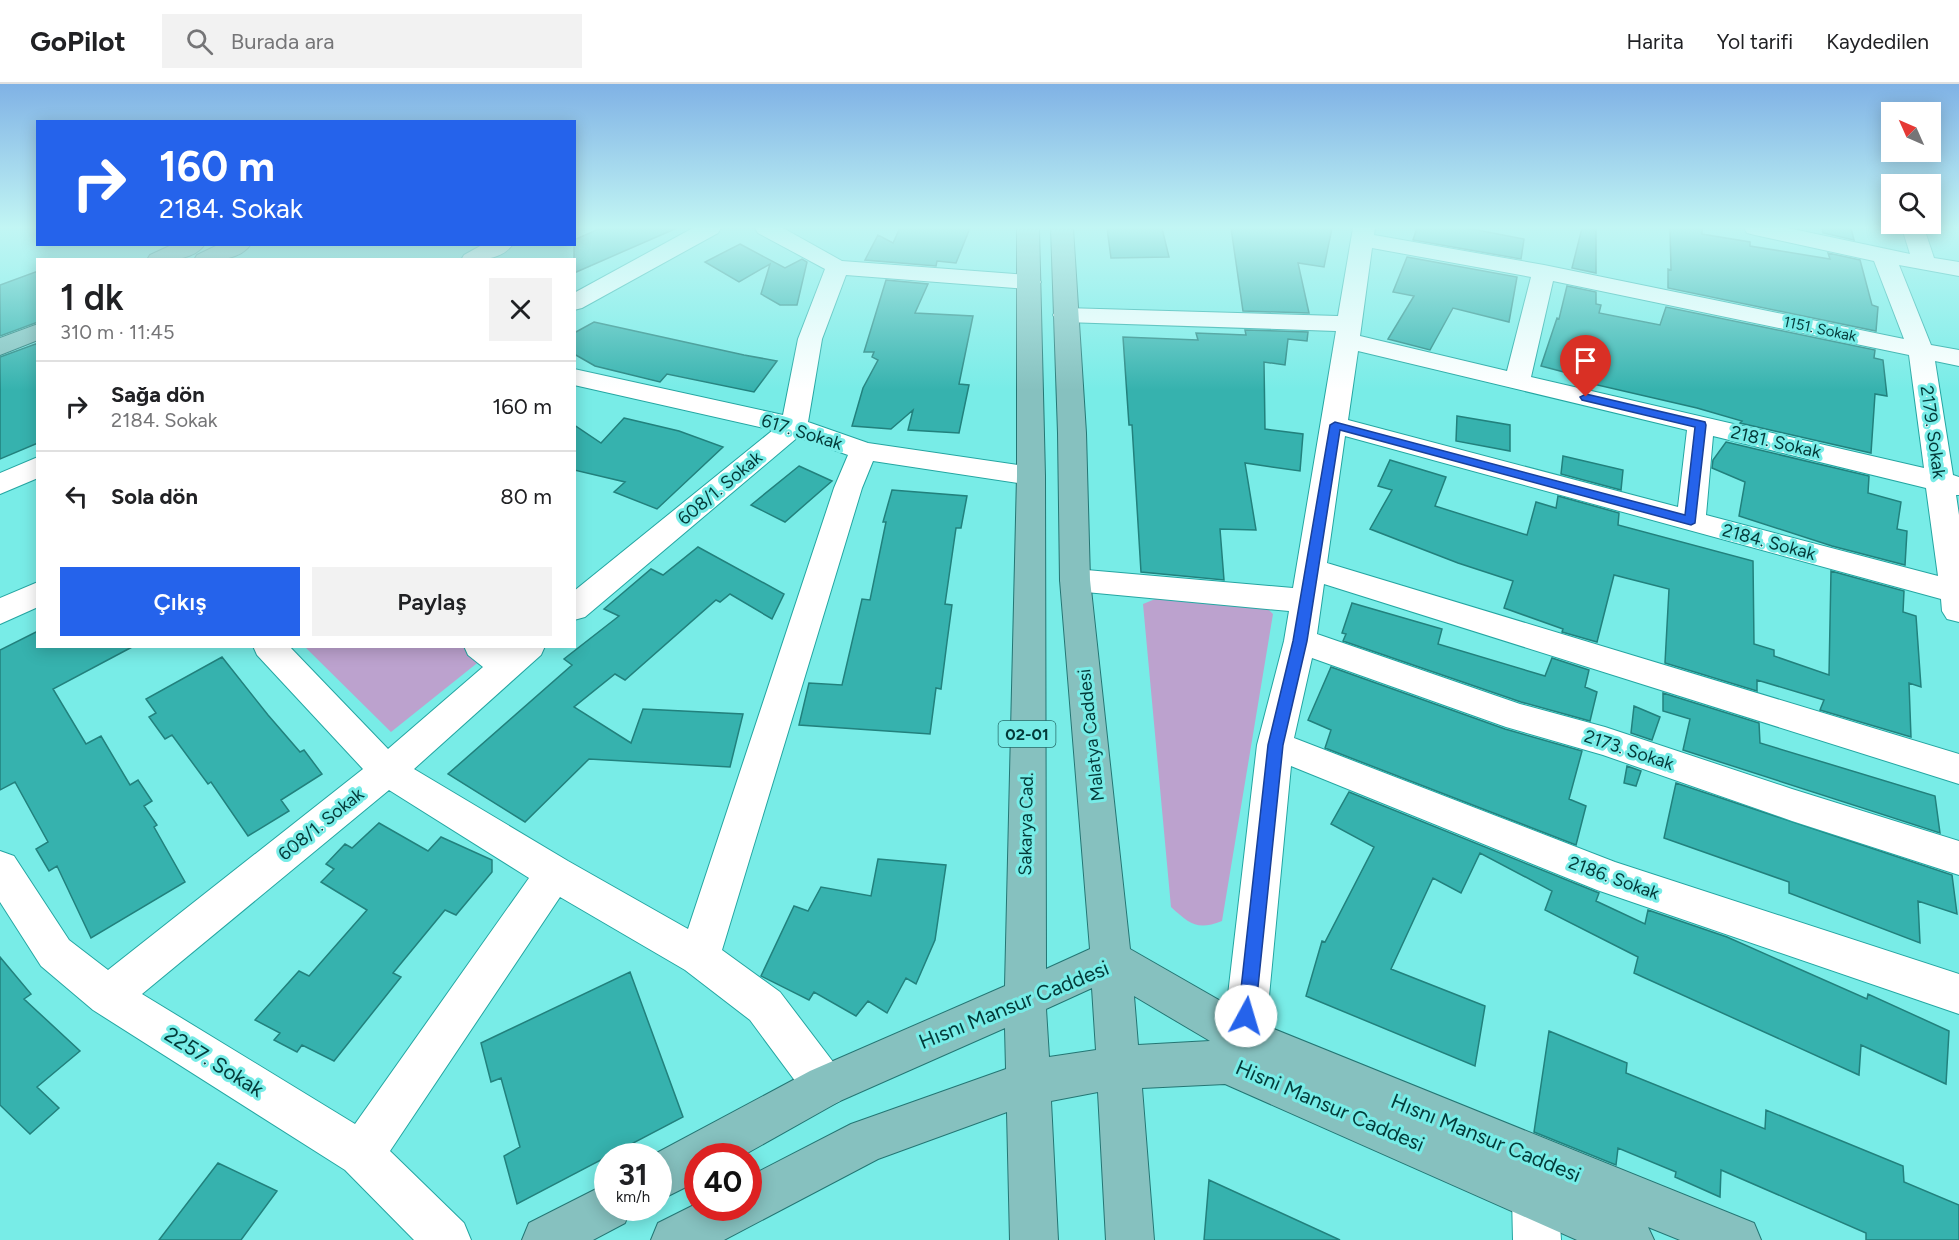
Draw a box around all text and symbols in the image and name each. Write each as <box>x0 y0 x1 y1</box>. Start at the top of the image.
search box <box>162 14 582 68</box>
text: GoPilot <box>30 24 126 58</box>
icon: search <box>183 25 216 58</box>
text: Burada ara <box>231 28 335 55</box>
text: Harita <box>1627 29 1684 54</box>
text: Yol tarifi <box>1717 29 1793 54</box>
text: Kaydedilen <box>1826 29 1929 54</box>
north arrow <box>1881 102 1941 162</box>
map controls <box>1881 102 1941 234</box>
text: 160 m <box>159 141 275 192</box>
icon: right <box>60 144 138 222</box>
button: search <box>1881 174 1941 234</box>
text: 2184. Sokak <box>159 192 303 225</box>
text: 1 dk <box>60 276 124 319</box>
button: close <box>489 278 552 341</box>
street label: 1151. Sokak <box>1782 313 1859 346</box>
text: 310 m · 11:45 <box>60 320 174 344</box>
pin <box>1560 335 1611 397</box>
icon: arrive <box>1569 344 1602 377</box>
text: Sağa dön <box>111 381 205 408</box>
street label: 2179. Sokak <box>1916 384 1950 480</box>
icon: right <box>60 390 93 423</box>
text: 160 m <box>492 393 552 420</box>
text: 2184. Sokak <box>111 408 218 432</box>
street label: 617. Sokak <box>759 409 845 455</box>
street label: 2181. Sokak <box>1729 421 1824 463</box>
street label: 608/1. Sokak <box>673 446 767 530</box>
icon: left <box>60 480 93 513</box>
text: Sola dön <box>111 483 198 510</box>
text: 80 m <box>500 483 552 510</box>
street label: 2184. Sokak <box>1720 519 1818 565</box>
button: Çıkış <box>60 567 300 636</box>
button: Paylaş <box>312 567 552 636</box>
street label: Malatya Caddesi <box>1073 668 1109 802</box>
road number: 02-01 <box>998 721 1056 747</box>
street label: 2173. Sokak <box>1581 725 1677 775</box>
street label: Sakarya Cad. <box>1014 772 1038 876</box>
street label: 608/1. Sokak <box>274 783 368 865</box>
street label: 2186. Sokak <box>1566 851 1663 905</box>
street label: Hısnı Mansur Caddesi <box>915 955 1113 1054</box>
position arrow <box>1214 984 1278 1048</box>
street label: 2257. Sokak <box>160 1021 269 1102</box>
street label: Hisni Mansur Caddesi <box>1232 1054 1428 1157</box>
street label: Hısnı Mansur Caddesi <box>1387 1088 1585 1187</box>
speed limit sign: 40 <box>684 1143 762 1221</box>
text: 31 <box>618 1156 648 1193</box>
text: km/h <box>616 1188 650 1206</box>

